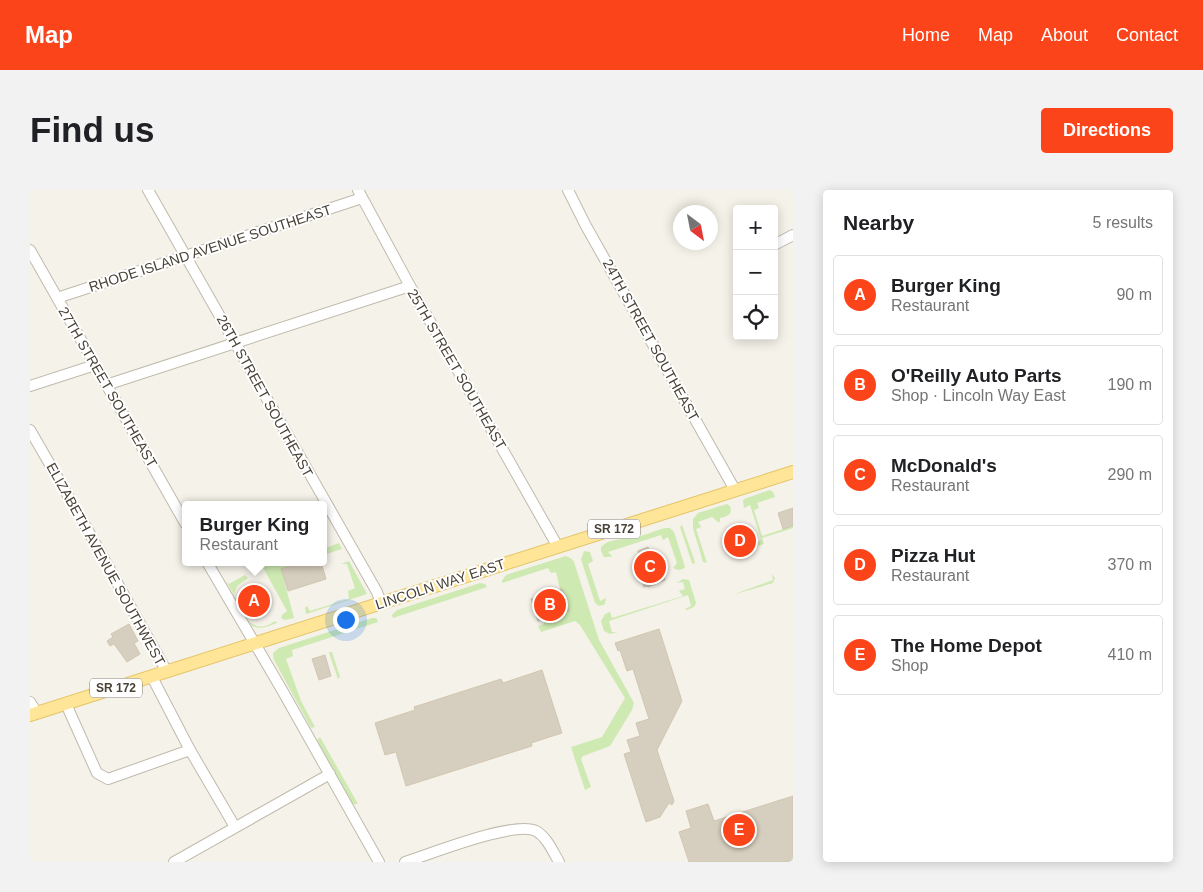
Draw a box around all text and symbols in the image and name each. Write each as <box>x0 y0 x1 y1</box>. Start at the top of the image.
text: Map <box>25 21 73 48</box>
text: Home <box>902 25 950 45</box>
text: Map <box>978 25 1013 45</box>
text: About <box>1041 25 1088 45</box>
text: Contact <box>1116 25 1178 45</box>
button: Directions <box>1041 108 1173 153</box>
text: Find us <box>30 110 154 149</box>
street label: RHODE ISLAND AVENUE SOUTHEAST <box>87 201 334 295</box>
north arrow <box>673 205 718 250</box>
map controls <box>733 205 778 340</box>
button: + <box>733 205 778 250</box>
text: Nearby <box>843 211 914 234</box>
text: 5 results <box>1093 214 1153 231</box>
button: − <box>733 250 778 295</box>
street label: 24TH STREET SOUTHEAST <box>600 256 702 424</box>
text: Burger King <box>891 275 1001 296</box>
street label: 25TH STREET SOUTHEAST <box>404 286 510 452</box>
text: A <box>854 286 866 303</box>
text: 90 m <box>1116 286 1152 303</box>
button: locate <box>733 295 778 340</box>
text: Restaurant <box>891 297 969 314</box>
street label: 27TH STREET SOUTHEAST <box>55 304 161 470</box>
street label: 26TH STREET SOUTHEAST <box>214 312 316 480</box>
text: O'Reilly Auto Parts <box>891 365 1062 386</box>
text: B <box>854 376 866 393</box>
text: 190 m <box>1108 376 1152 393</box>
text: Shop · Lincoln Way East <box>891 387 1066 404</box>
text: McDonald's <box>891 455 997 476</box>
street label: ELIZABETH AVENUE SOUTHWEST <box>43 460 169 669</box>
text: C <box>854 466 866 483</box>
text: 290 m <box>1108 466 1152 483</box>
text: Restaurant <box>891 477 969 494</box>
popup <box>182 501 327 566</box>
text: Burger King <box>200 514 309 535</box>
road number: SR 172 <box>588 519 640 538</box>
pin: D <box>724 522 756 560</box>
text: Restaurant <box>200 536 278 553</box>
text: Pizza Hut <box>891 545 975 566</box>
pin: C <box>634 548 666 586</box>
street label: LINCOLN WAY EAST <box>373 555 507 612</box>
text: D <box>854 556 866 573</box>
text: 370 m <box>1108 556 1152 573</box>
text: Restaurant <box>891 567 969 584</box>
pin: A <box>238 582 270 620</box>
pin: B <box>534 586 566 624</box>
your location <box>333 607 359 633</box>
text: The Home Depot <box>891 635 1042 656</box>
text: E <box>855 646 865 663</box>
text: 410 m <box>1108 646 1152 663</box>
text: Shop <box>891 657 928 674</box>
road number: SR 172 <box>90 678 142 698</box>
pin: E <box>723 811 755 849</box>

